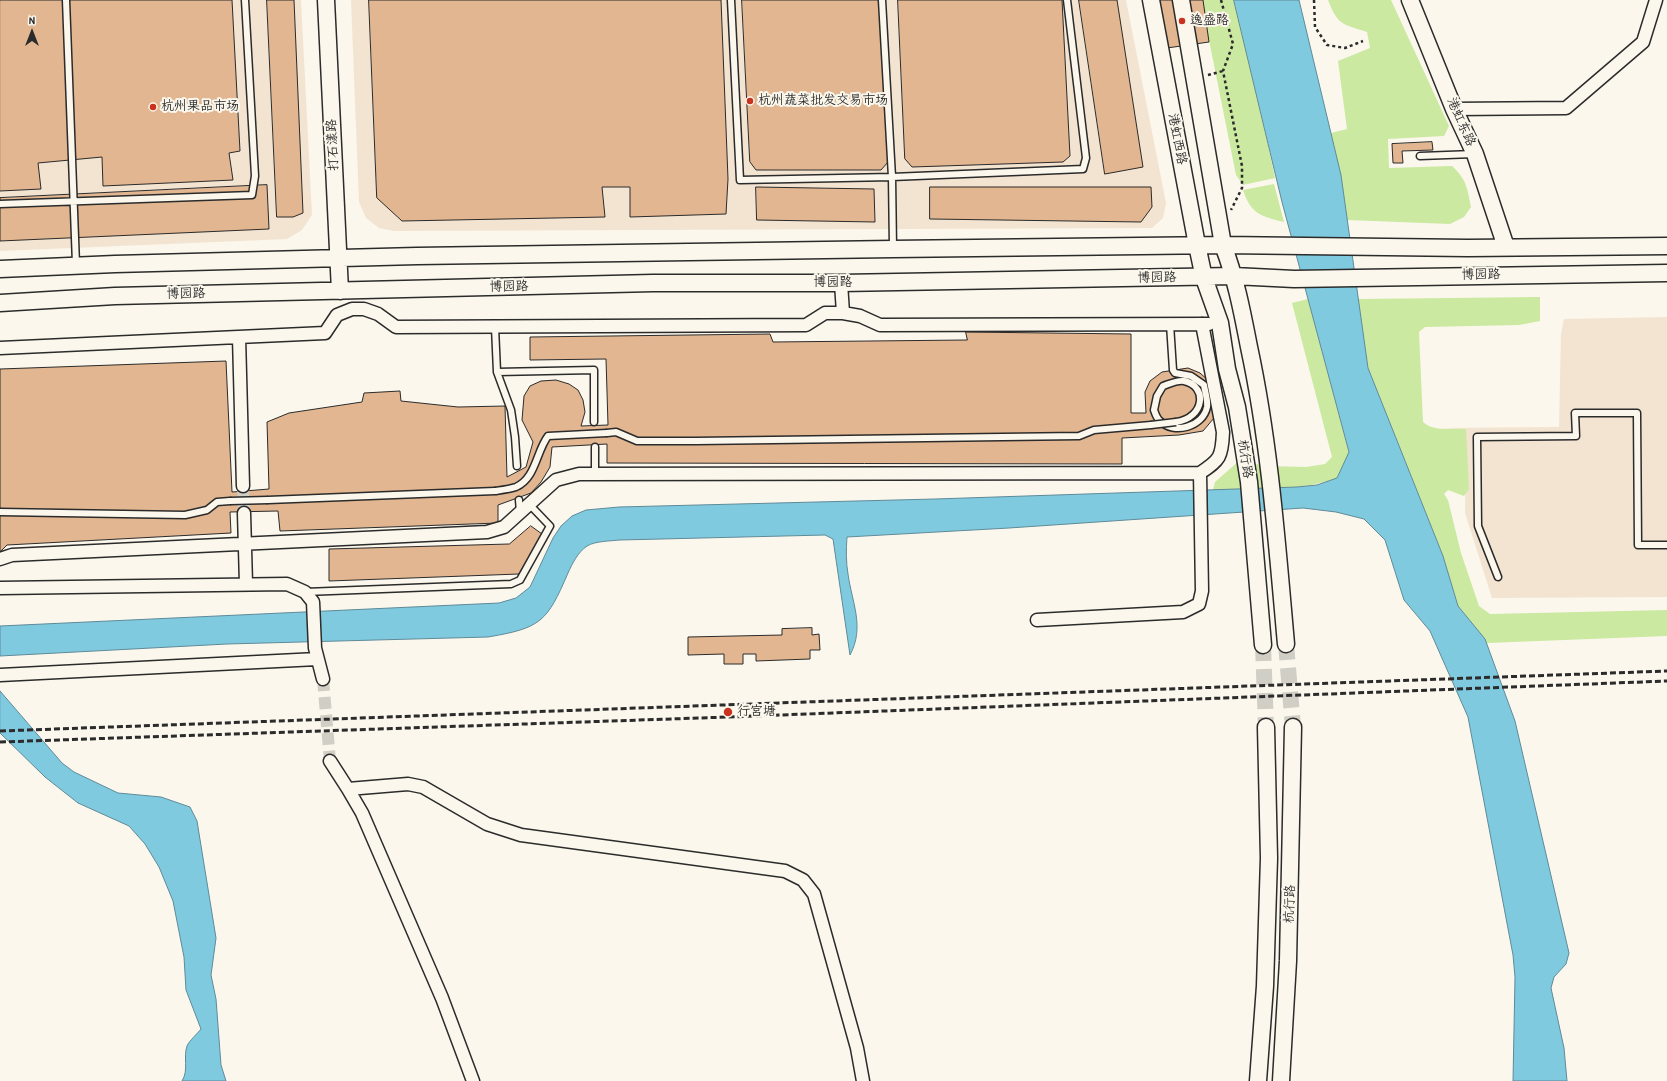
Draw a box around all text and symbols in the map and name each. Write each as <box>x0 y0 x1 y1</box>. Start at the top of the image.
north arrow <box>12 12 52 52</box>
text: N <box>29 13 35 27</box>
place label: 逸盛路 <box>1190 13 1229 29</box>
marker: 逸盛路 <box>1177 16 1187 26</box>
place label: 杭州蔬菜批发交易市场 <box>758 93 888 109</box>
street label: 港虹东路 <box>1443 95 1479 149</box>
marker: 杭州蔬菜批发交易市场 <box>745 96 755 106</box>
place label: 杭州果品市场 <box>161 99 239 115</box>
marker: 杭州果品市场 <box>148 102 158 112</box>
street label: 港虹西路 <box>1164 112 1190 166</box>
street label: 打石漾路 <box>324 119 342 171</box>
street label: 博园路 <box>1461 267 1501 283</box>
street label: 博园路 <box>1137 270 1177 286</box>
street label: 博园路 <box>814 275 852 291</box>
street label: 博园路 <box>489 279 529 295</box>
street label: 博园路 <box>166 286 206 302</box>
street label: 杭行路 <box>1234 439 1256 479</box>
place label: 行宫塘 <box>737 704 776 720</box>
marker: 行宫塘 <box>722 706 734 718</box>
street label: 杭行路 <box>1282 884 1298 924</box>

